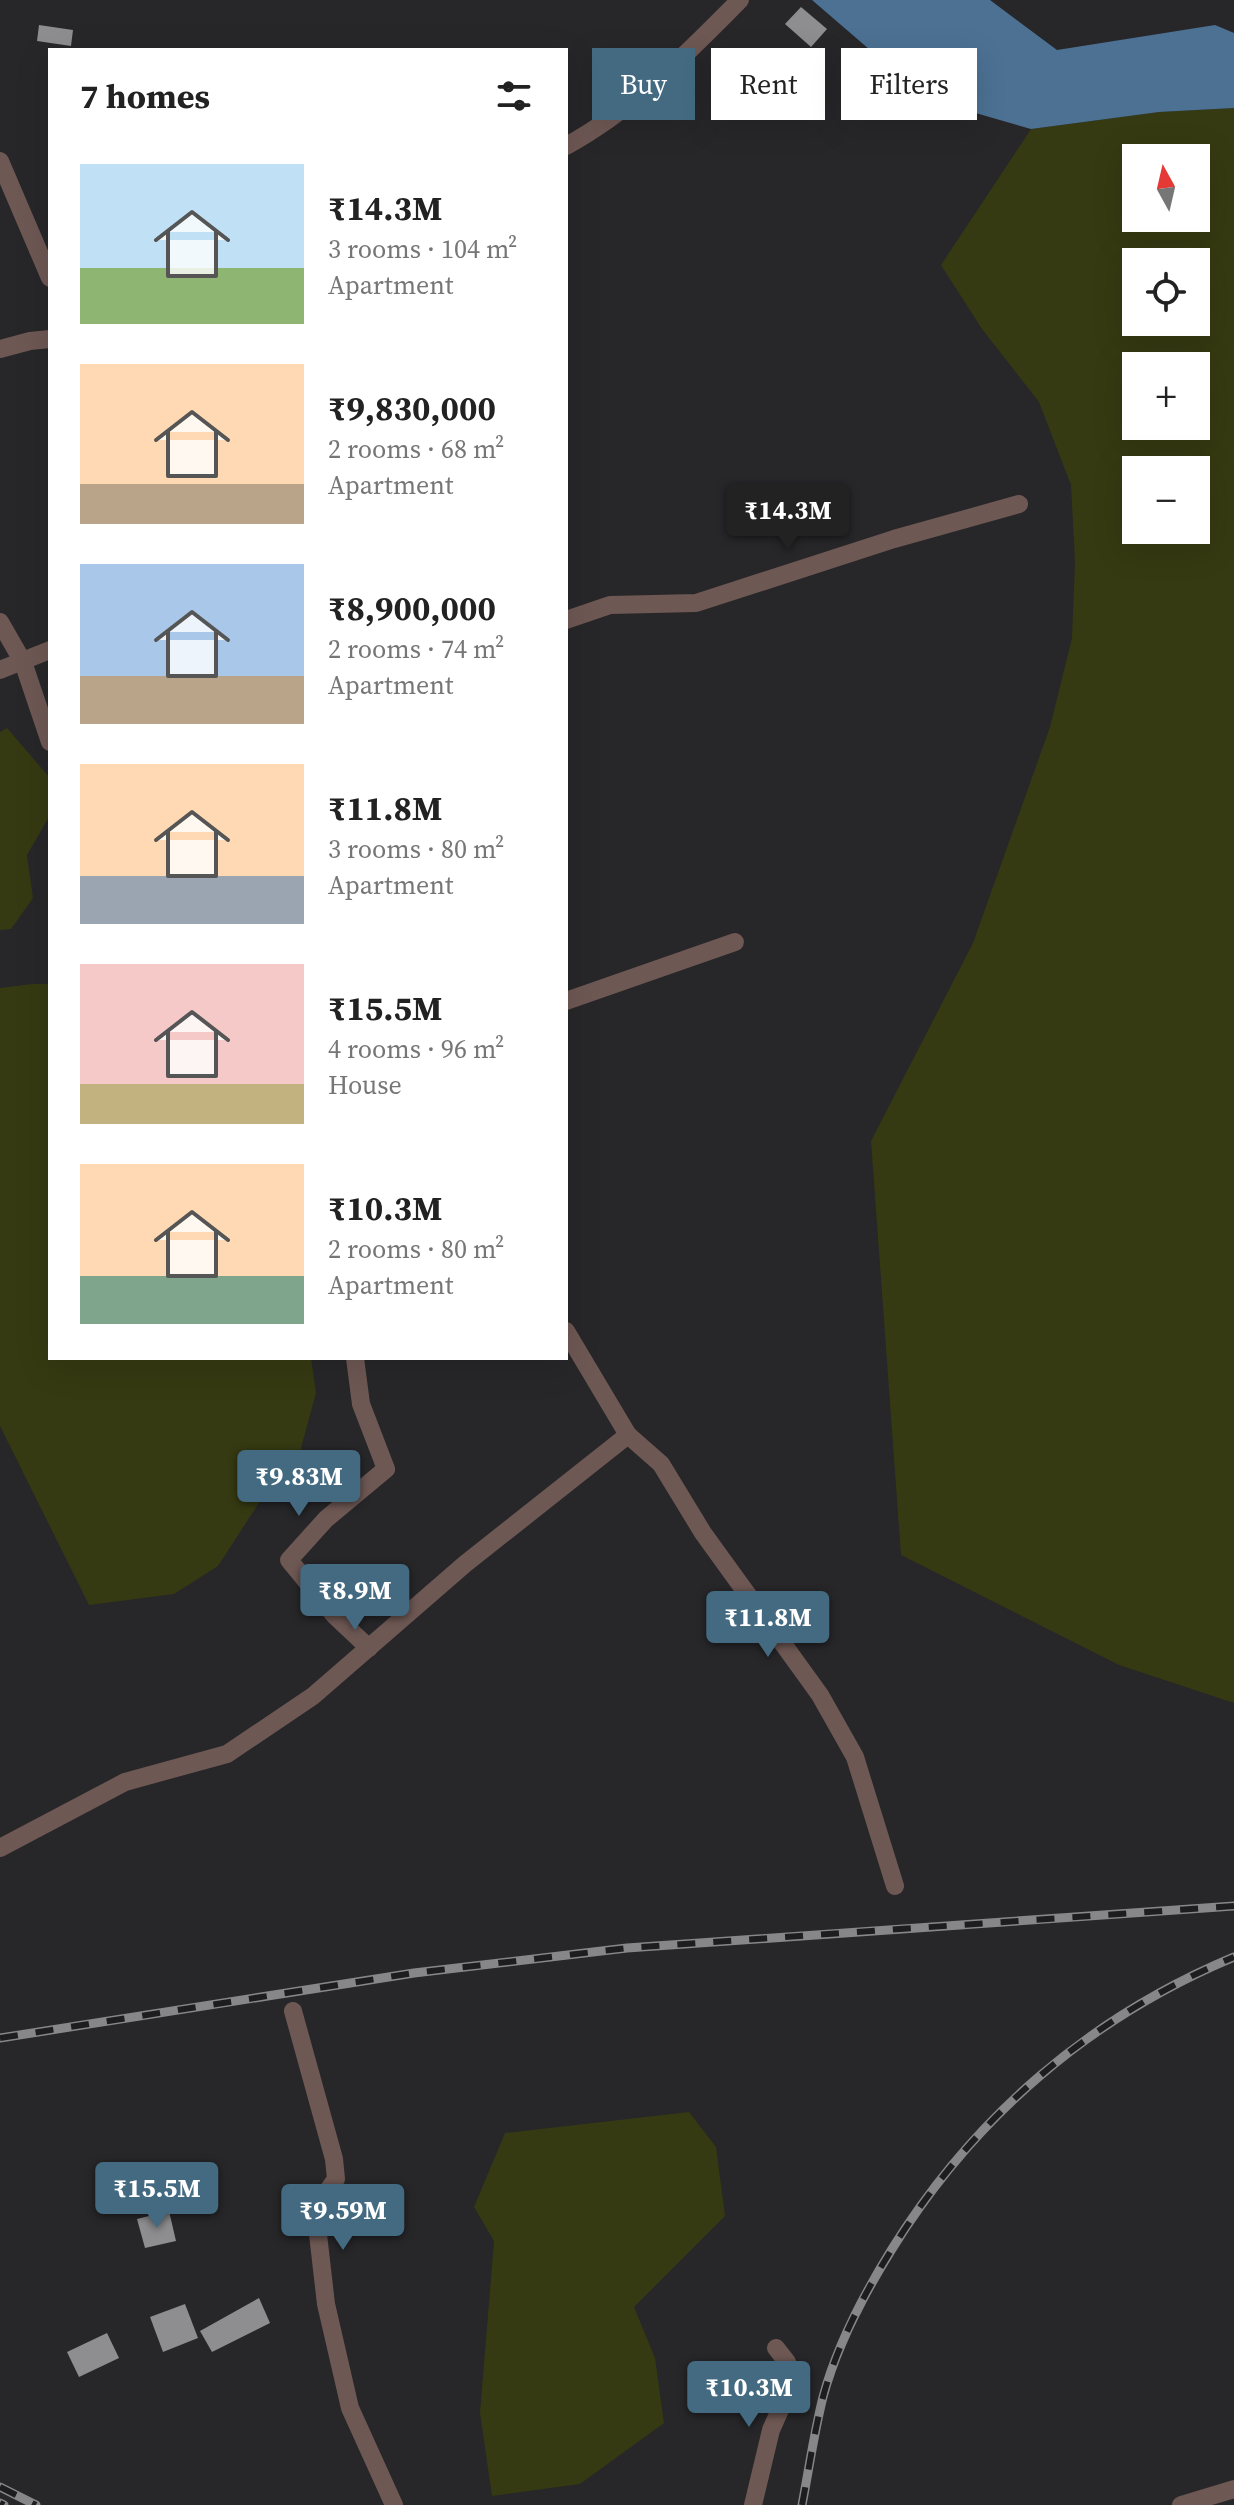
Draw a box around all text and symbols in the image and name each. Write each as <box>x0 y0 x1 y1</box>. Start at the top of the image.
chip: Buy <box>592 48 695 120</box>
chip: Rent <box>711 48 825 120</box>
chip: Filters <box>841 48 977 120</box>
text: 7 homes <box>80 73 210 119</box>
icon: filters <box>492 74 536 118</box>
north arrow <box>1122 144 1210 232</box>
map controls <box>1122 144 1210 544</box>
text: ₹14.3M <box>328 185 442 231</box>
icon: home <box>144 196 240 292</box>
text: 3 rooms · 104 m² <box>328 231 517 267</box>
button: locate <box>1122 248 1210 336</box>
text: Apartment <box>328 267 453 303</box>
button: + <box>1122 352 1210 440</box>
text: ₹9,830,000 <box>328 385 496 431</box>
icon: home <box>144 396 240 492</box>
text: 2 rooms · 68 m² <box>328 431 504 467</box>
button: − <box>1122 456 1210 544</box>
text: Apartment <box>328 467 453 503</box>
pin: ₹14.3M <box>723 484 853 552</box>
text: ₹14.3M <box>744 492 832 528</box>
text: ₹8,900,000 <box>328 585 496 631</box>
icon: home <box>144 596 240 692</box>
text: 2 rooms · 74 m² <box>328 631 504 667</box>
text: Apartment <box>328 667 453 703</box>
text: ₹11.8M <box>328 785 442 831</box>
icon: home <box>144 796 240 892</box>
text: 3 rooms · 80 m² <box>328 831 504 867</box>
text: Apartment <box>328 867 453 903</box>
text: ₹15.5M <box>328 985 442 1031</box>
icon: home <box>144 996 240 1092</box>
text: 4 rooms · 96 m² <box>328 1031 504 1067</box>
text: House <box>328 1067 402 1103</box>
text: ₹10.3M <box>328 1185 442 1231</box>
icon: home <box>144 1196 240 1292</box>
text: 2 rooms · 80 m² <box>328 1231 504 1267</box>
text: Apartment <box>328 1267 453 1303</box>
pin: ₹9.83M <box>234 1450 364 1518</box>
text: ₹9.83M <box>255 1458 343 1494</box>
pin: ₹8.9M <box>299 1564 411 1632</box>
text: ₹8.9M <box>318 1572 392 1608</box>
pin: ₹11.8M <box>703 1591 833 1659</box>
text: ₹11.8M <box>724 1599 812 1635</box>
pin: ₹15.5M <box>92 2162 222 2230</box>
text: ₹15.5M <box>113 2170 201 2206</box>
pin: ₹9.59M <box>278 2184 408 2252</box>
text: ₹9.59M <box>299 2192 387 2228</box>
pin: ₹10.3M <box>684 2361 814 2429</box>
text: ₹10.3M <box>705 2369 793 2405</box>

